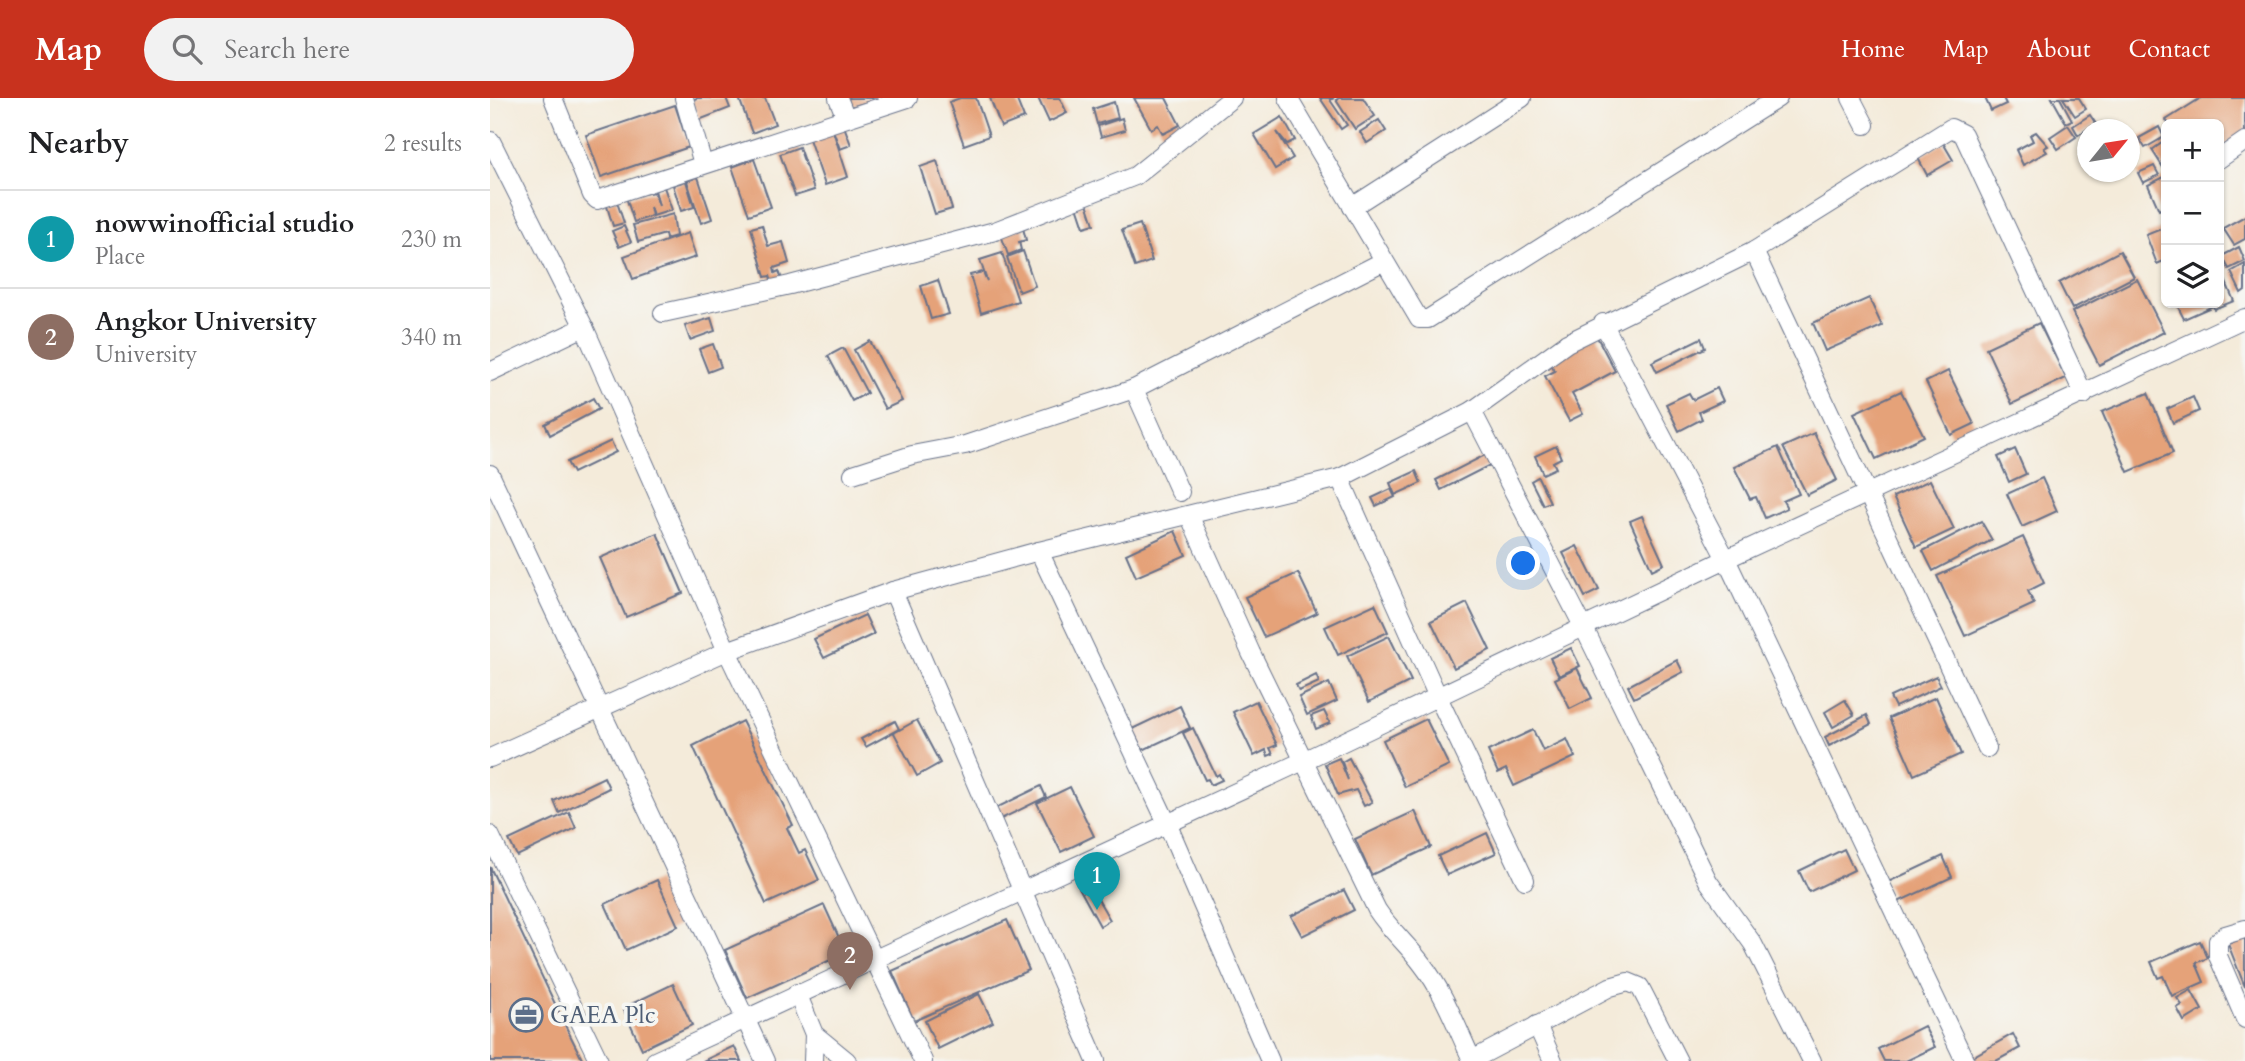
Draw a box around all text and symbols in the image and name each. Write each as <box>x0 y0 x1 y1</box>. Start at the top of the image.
search box <box>144 18 634 81</box>
text: Map <box>35 27 102 72</box>
icon: search <box>168 30 206 68</box>
text: Search here <box>224 32 350 67</box>
text: Home <box>1841 33 1905 66</box>
text: Map <box>1943 33 1989 66</box>
text: About <box>2027 33 2091 66</box>
text: Contact <box>2129 33 2210 66</box>
north arrow <box>2077 119 2140 182</box>
map controls <box>2161 119 2224 308</box>
button: + <box>2161 119 2224 182</box>
text: Nearby <box>28 123 129 164</box>
text: 2 results <box>384 128 462 159</box>
button: − <box>2161 182 2224 245</box>
text: nowwinofficial studio <box>95 206 354 241</box>
text: 1 <box>45 224 57 255</box>
text: 230 m <box>401 224 462 255</box>
text: Place <box>95 241 145 272</box>
button: layers <box>2161 245 2224 308</box>
text: Angkor University <box>95 304 317 339</box>
text: 2 <box>45 322 57 353</box>
text: 340 m <box>401 322 462 353</box>
text: University <box>95 339 197 370</box>
your location <box>1506 546 1540 580</box>
pin: 1 <box>1074 852 1120 910</box>
pin: 2 <box>827 932 873 990</box>
office icon: GAEA Plc <box>507 996 545 1034</box>
place label: GAEA Plc <box>550 999 656 1032</box>

